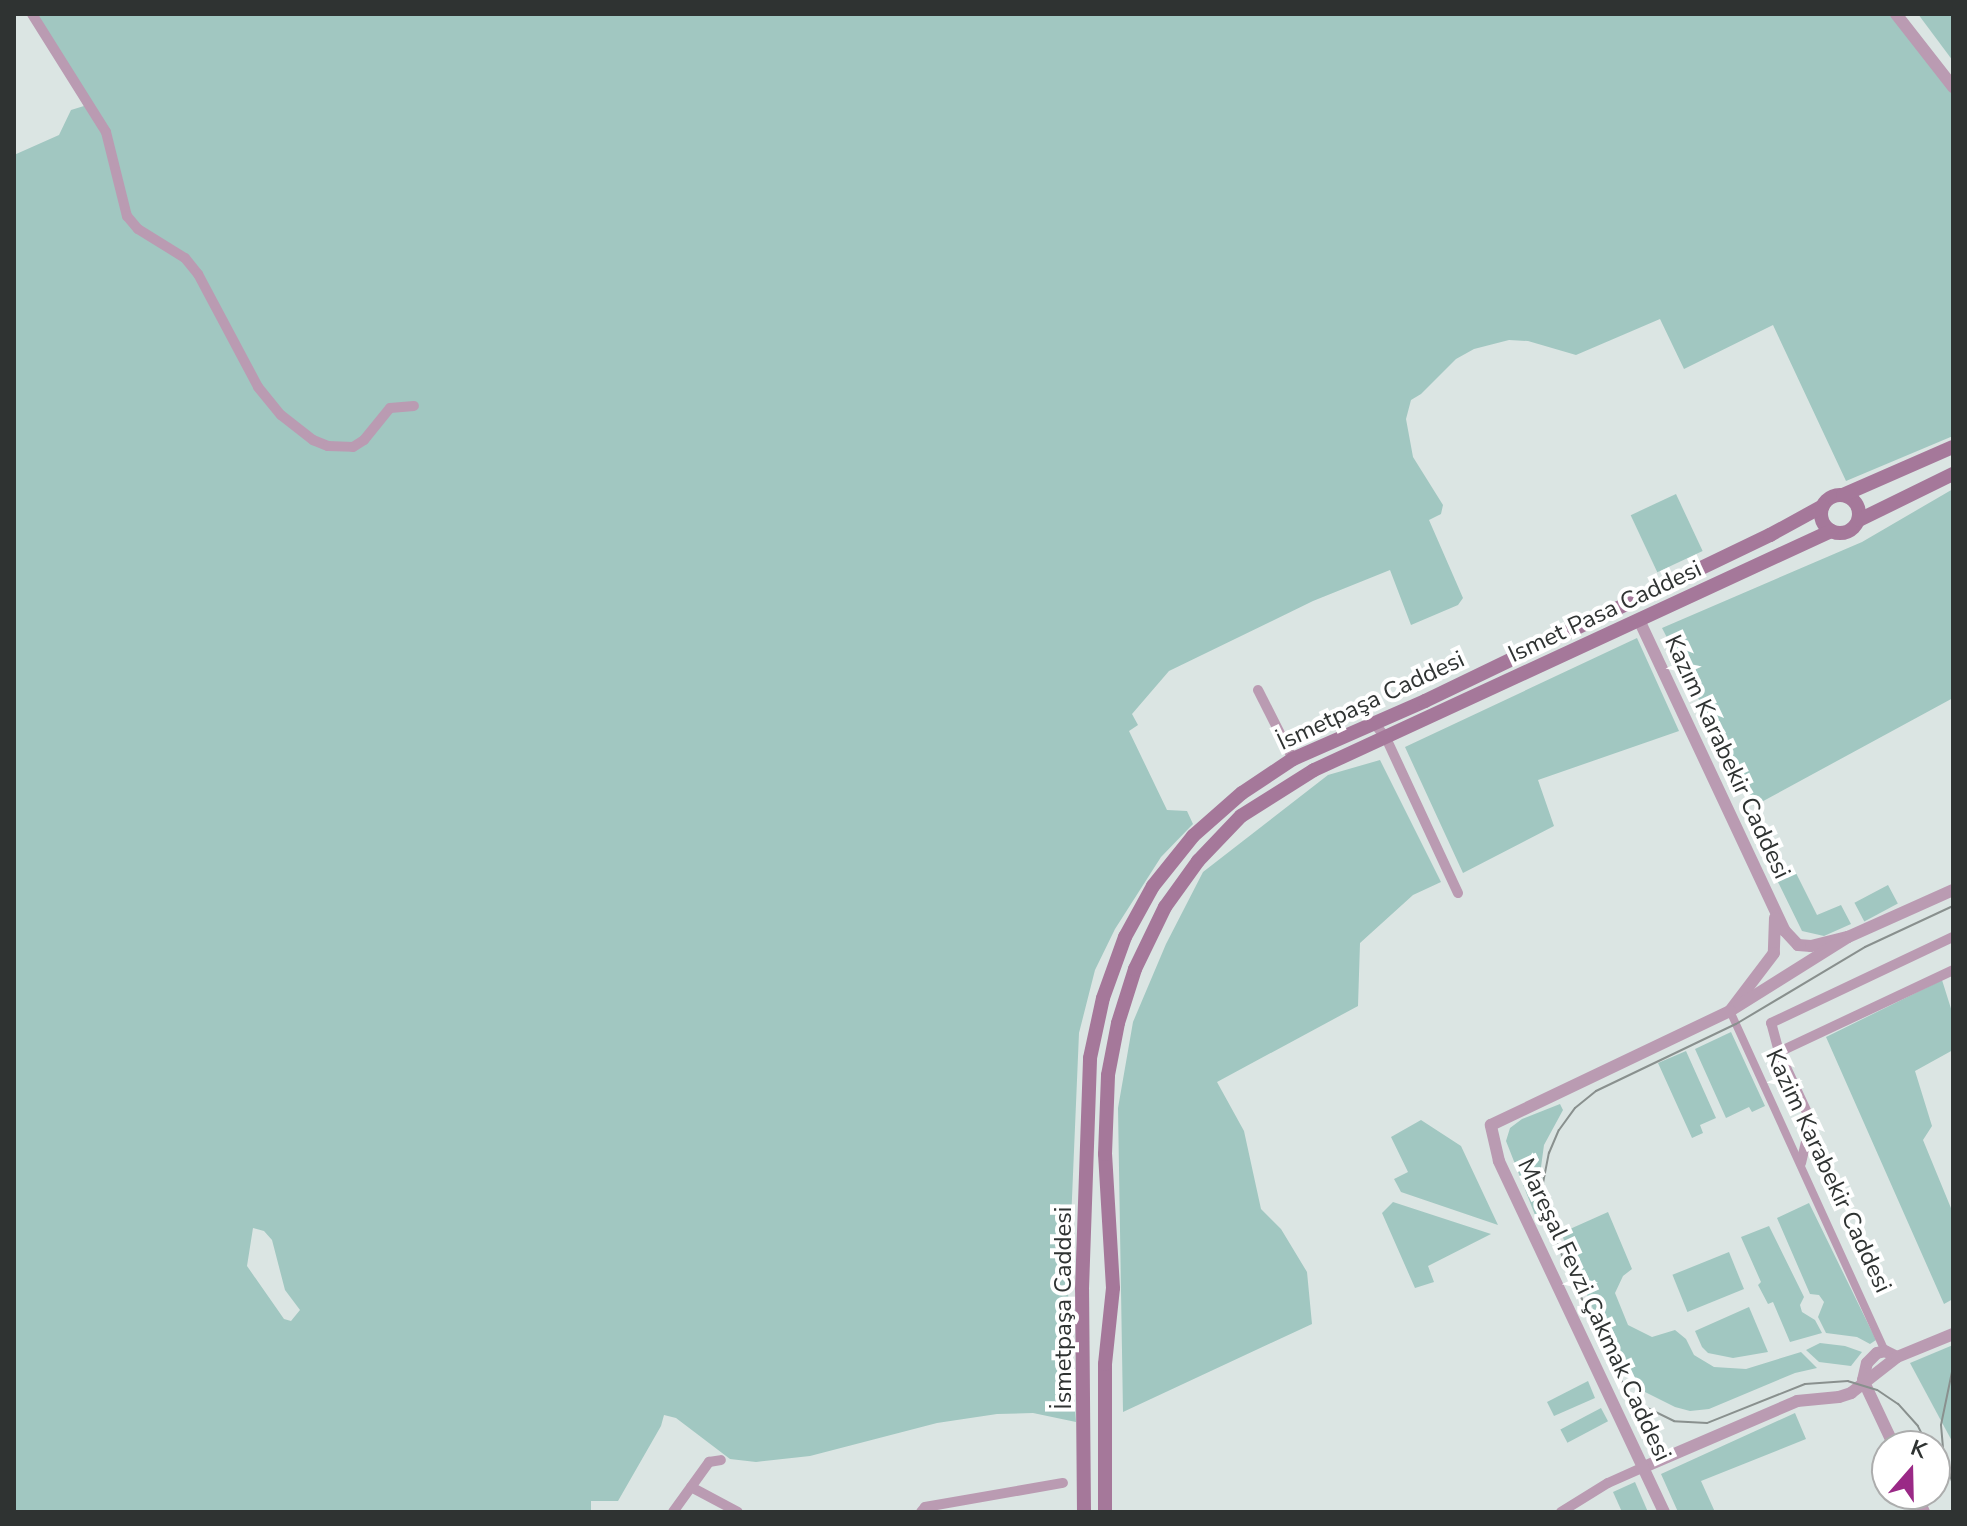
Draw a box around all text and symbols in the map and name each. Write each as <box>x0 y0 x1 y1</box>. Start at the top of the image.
street label: Ismet Pasa Caddesi <box>1504 555 1706 669</box>
street label: Kazım Karabekir Caddesi <box>1658 631 1796 883</box>
street label: İsmetpaşa Caddesi <box>1273 645 1469 757</box>
street label: Kazim Karabekir Caddesi <box>1759 1045 1897 1297</box>
street label: Mareşal Fevzi Çakmak Caddesi <box>1511 1154 1677 1466</box>
street label: İsmetpaşa Caddesi <box>1050 1207 1078 1409</box>
north arrow <box>1871 1430 1951 1510</box>
text: K <box>1907 1433 1931 1466</box>

